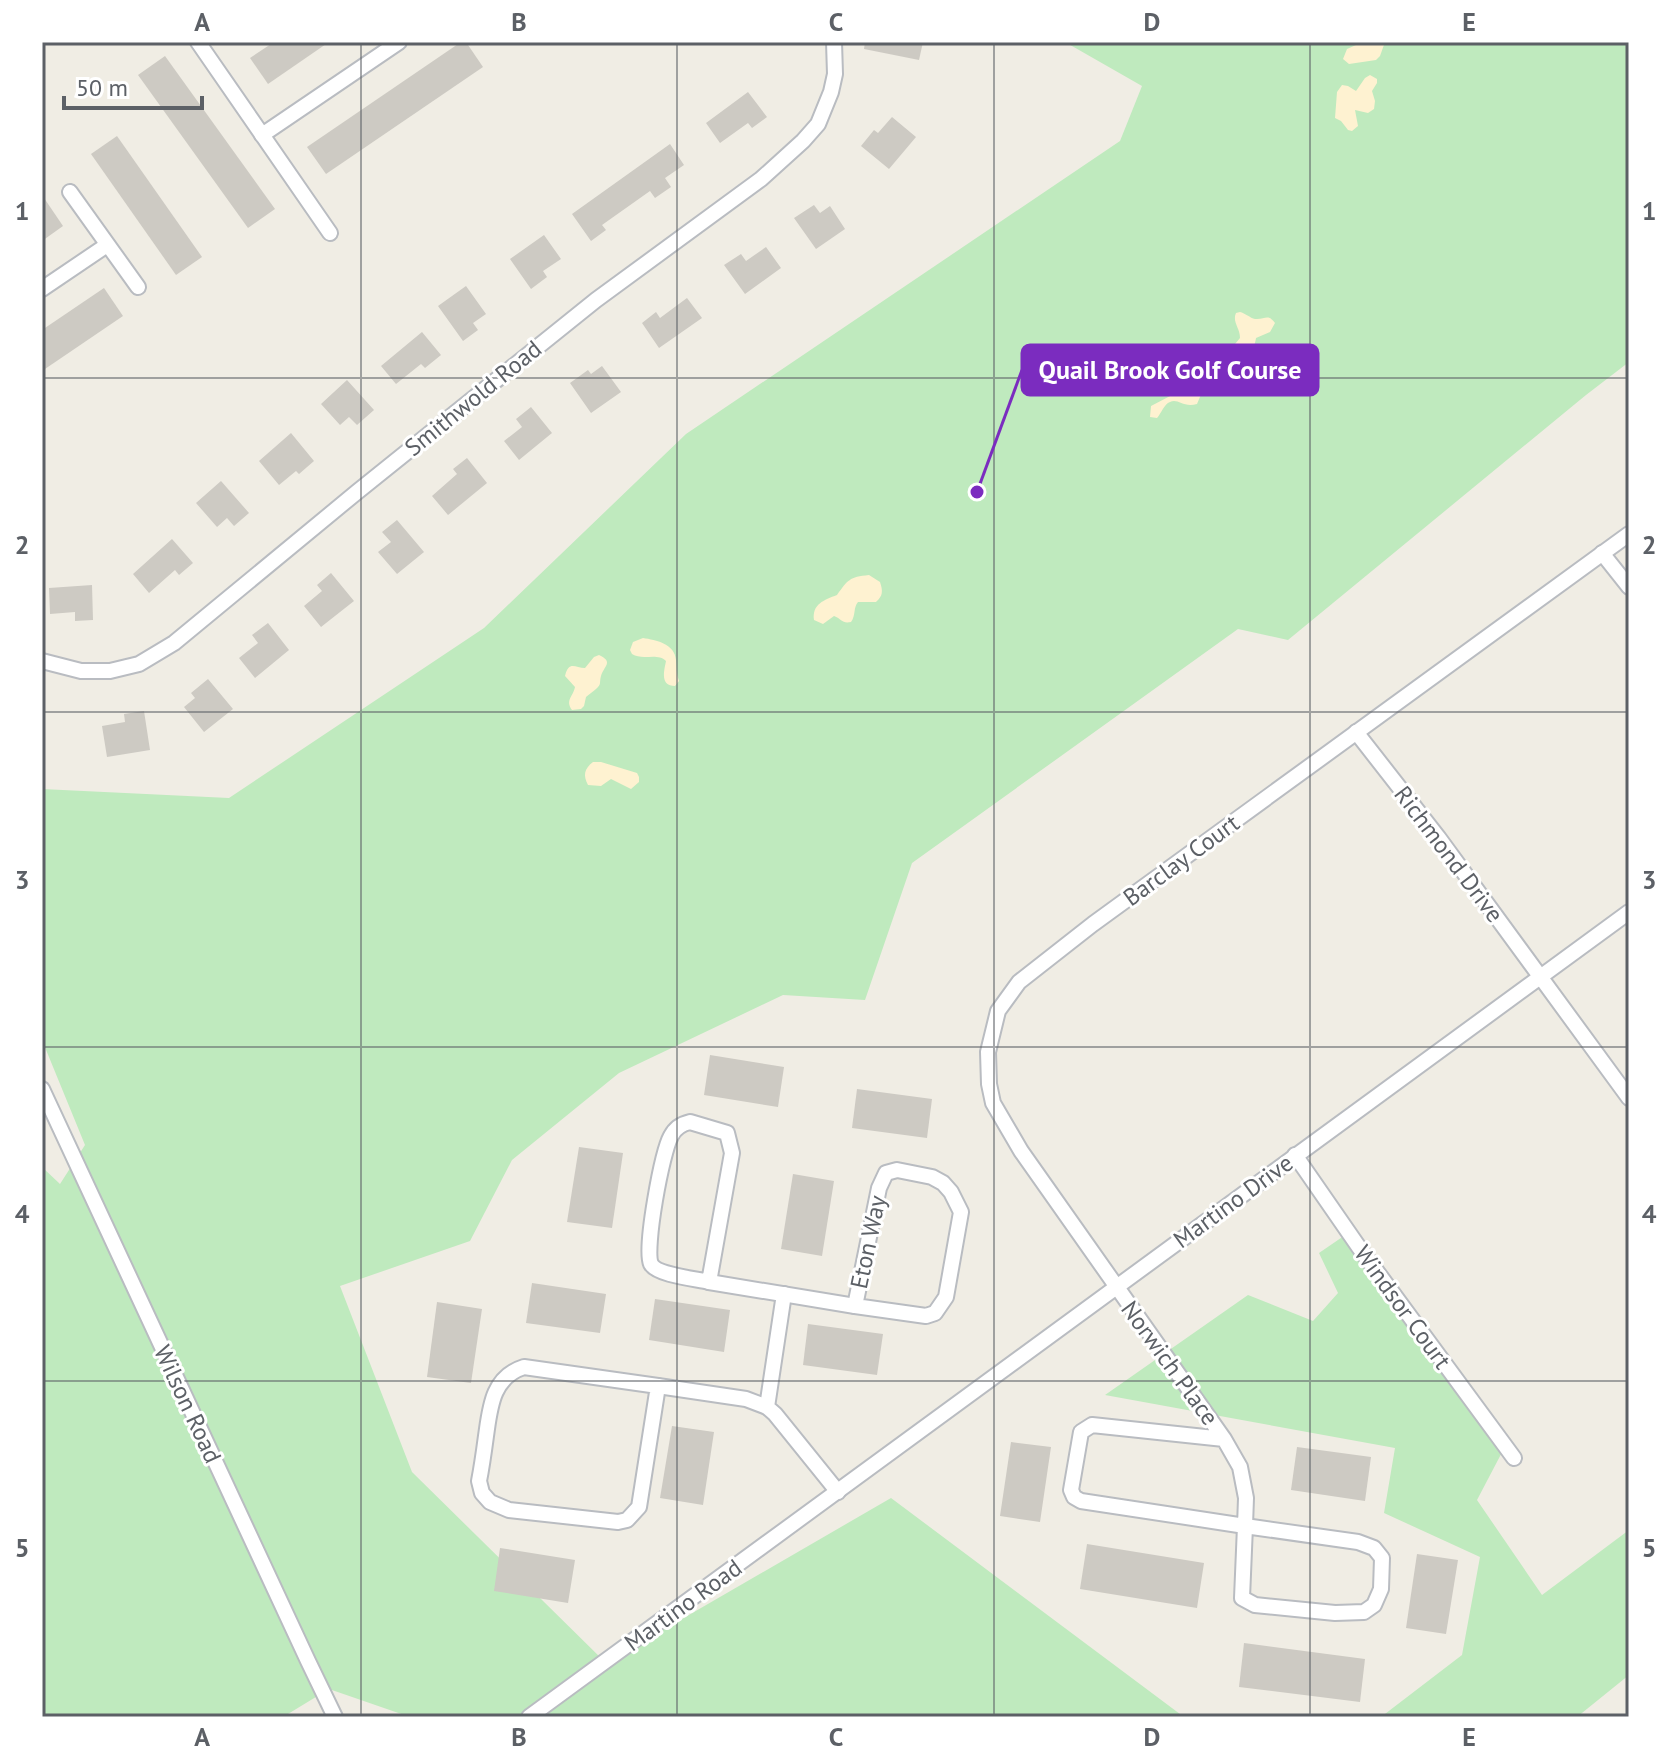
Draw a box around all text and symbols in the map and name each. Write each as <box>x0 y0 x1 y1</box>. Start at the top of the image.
text: A <box>194 5 210 38</box>
text: B <box>511 5 527 38</box>
text: C <box>829 5 843 38</box>
text: D <box>1144 5 1160 38</box>
text: E <box>1462 5 1476 38</box>
scale bar <box>64 60 202 110</box>
text: 50 m <box>76 72 128 103</box>
text: 1 <box>15 194 29 227</box>
text: 1 <box>1642 194 1656 227</box>
street label: Smithwold Road <box>398 333 548 463</box>
callout: Quail Brook Golf Course <box>1022 345 1318 395</box>
text: Quail Brook Golf Course <box>1038 353 1302 386</box>
text: 2 <box>15 528 29 561</box>
text: 2 <box>1642 528 1656 561</box>
street label: Richmond Drive <box>1387 779 1511 929</box>
street label: Barclay Court <box>1117 807 1245 913</box>
text: 3 <box>15 863 29 896</box>
text: 3 <box>1642 863 1656 896</box>
street label: Martino Drive <box>1167 1147 1299 1255</box>
street label: Eton Way <box>843 1192 893 1292</box>
text: 4 <box>15 1197 30 1230</box>
text: 4 <box>1642 1197 1657 1230</box>
street label: Windsor Court <box>1348 1239 1458 1375</box>
street label: Norwich Place <box>1114 1295 1226 1431</box>
street label: Wilson Road <box>147 1340 229 1468</box>
text: 5 <box>15 1531 29 1564</box>
text: 5 <box>1642 1531 1656 1564</box>
street label: Martino Road <box>618 1552 748 1658</box>
text: A <box>194 1720 210 1753</box>
text: B <box>511 1720 527 1753</box>
text: C <box>829 1720 843 1753</box>
text: D <box>1144 1720 1160 1753</box>
text: E <box>1462 1720 1476 1753</box>

